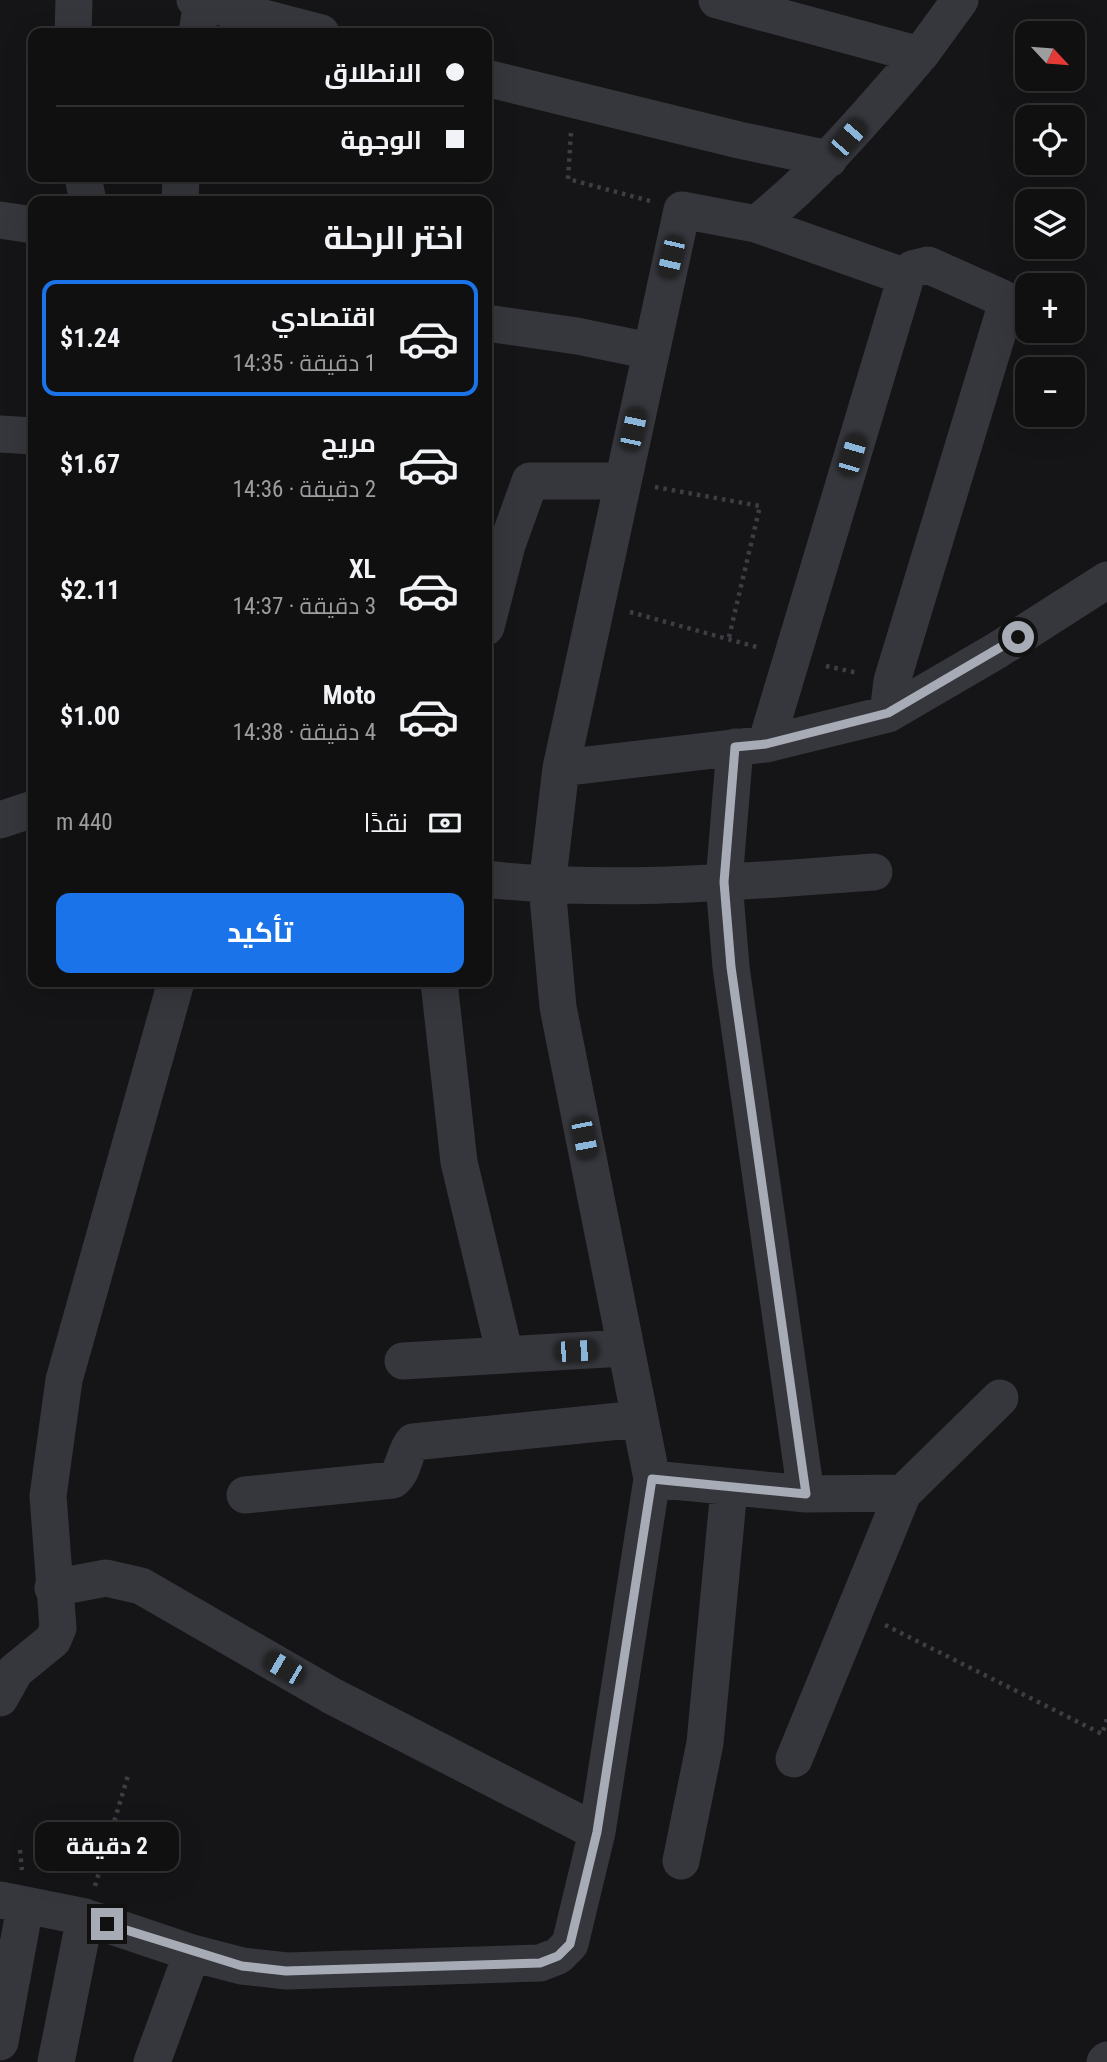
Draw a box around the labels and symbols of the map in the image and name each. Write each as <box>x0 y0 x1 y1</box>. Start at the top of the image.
north arrow <box>1015 21 1085 91</box>
car <box>827 115 870 161</box>
car <box>657 234 686 280</box>
car <box>619 406 648 452</box>
car <box>837 432 868 478</box>
route start <box>1002 621 1034 653</box>
car <box>570 1115 599 1161</box>
car <box>555 1339 598 1363</box>
car <box>261 1648 308 1688</box>
callout: 2 دقيقة <box>35 1822 179 1871</box>
route end <box>91 1908 123 1940</box>

